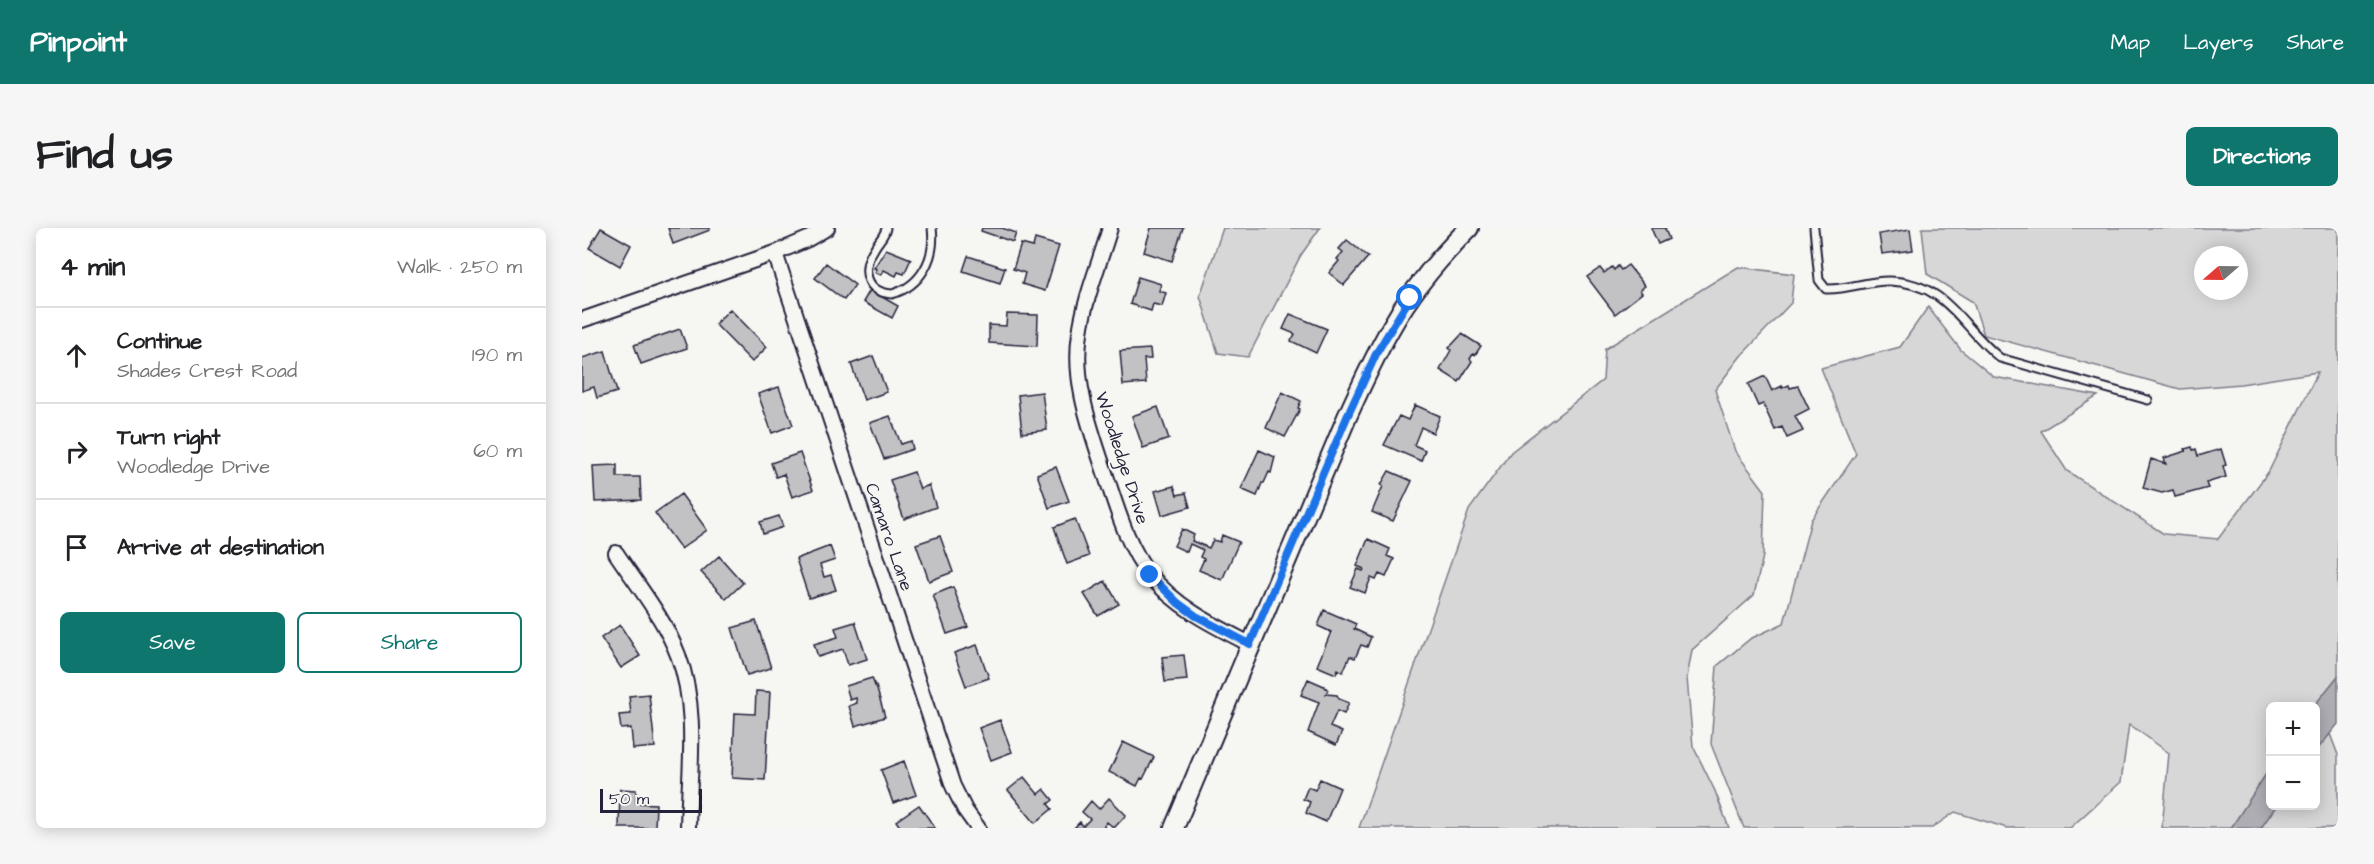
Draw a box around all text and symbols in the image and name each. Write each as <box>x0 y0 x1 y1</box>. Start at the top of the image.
text: Pinpoint <box>30 23 127 62</box>
text: Map <box>2110 28 2150 57</box>
text: Layers <box>2183 28 2253 57</box>
text: Share <box>2286 28 2344 57</box>
text: Find us <box>36 127 173 185</box>
button: Directions <box>2186 127 2338 186</box>
north arrow <box>2194 246 2248 300</box>
text: 4 min <box>60 249 125 285</box>
text: Walk · 250 m <box>397 253 522 281</box>
route start <box>1396 284 1422 310</box>
text: Continue <box>117 326 202 357</box>
icon: ahead <box>60 339 93 372</box>
text: 190 m <box>472 341 522 369</box>
text: Shades Crest Road <box>117 357 297 385</box>
street label: Woodledge Drive <box>1088 389 1155 528</box>
text: Turn right <box>117 422 220 453</box>
icon: right <box>60 435 93 468</box>
text: 60 m <box>473 437 522 465</box>
text: Woodledge Drive <box>117 453 270 481</box>
street label: Camaro Lane <box>859 480 919 595</box>
icon: arrive <box>60 531 93 564</box>
text: Arrive at destination <box>117 532 324 563</box>
route end <box>1136 561 1162 587</box>
button: Save <box>60 612 285 673</box>
button: Share <box>297 612 522 673</box>
map controls <box>2266 702 2320 810</box>
button: + <box>2266 702 2320 756</box>
button: − <box>2266 756 2320 810</box>
scale bar <box>600 786 702 814</box>
text: 50 m <box>609 788 649 810</box>

